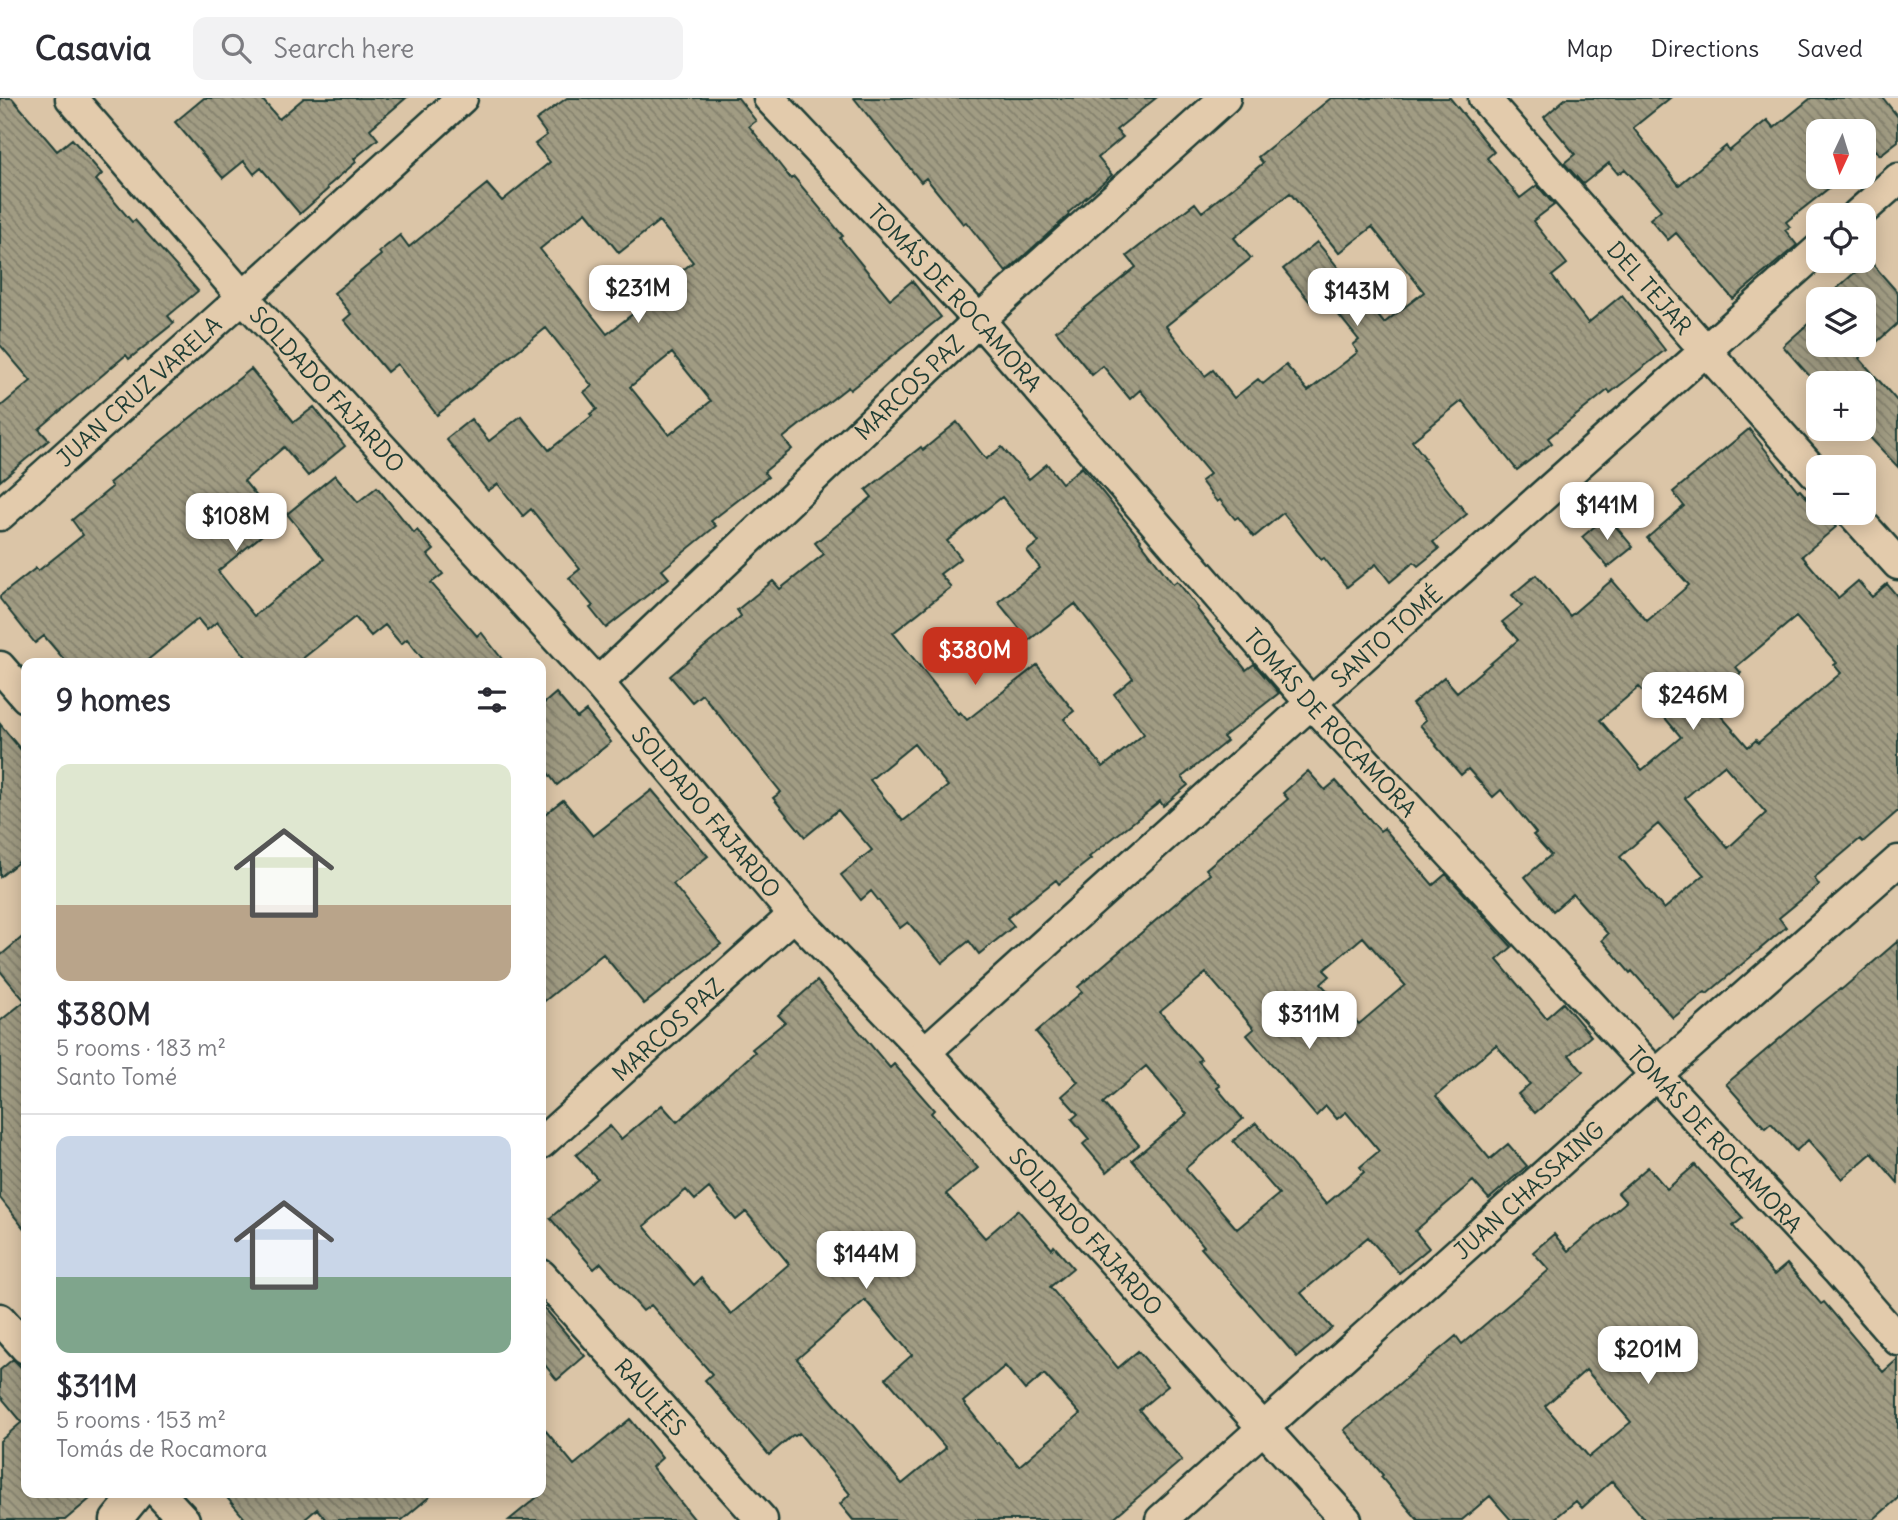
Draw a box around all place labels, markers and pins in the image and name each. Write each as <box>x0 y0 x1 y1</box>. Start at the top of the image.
pin: $231M <box>589 266 687 325</box>
pin: $143M <box>1308 268 1406 328</box>
pin: $141M <box>1558 482 1656 542</box>
pin: $108M <box>187 494 285 553</box>
pin: $380M <box>926 628 1024 687</box>
pin: $246M <box>1644 672 1742 732</box>
pin: $311M <box>1260 992 1358 1051</box>
pin: $144M <box>817 1232 915 1291</box>
pin: $201M <box>1599 1326 1697 1386</box>

